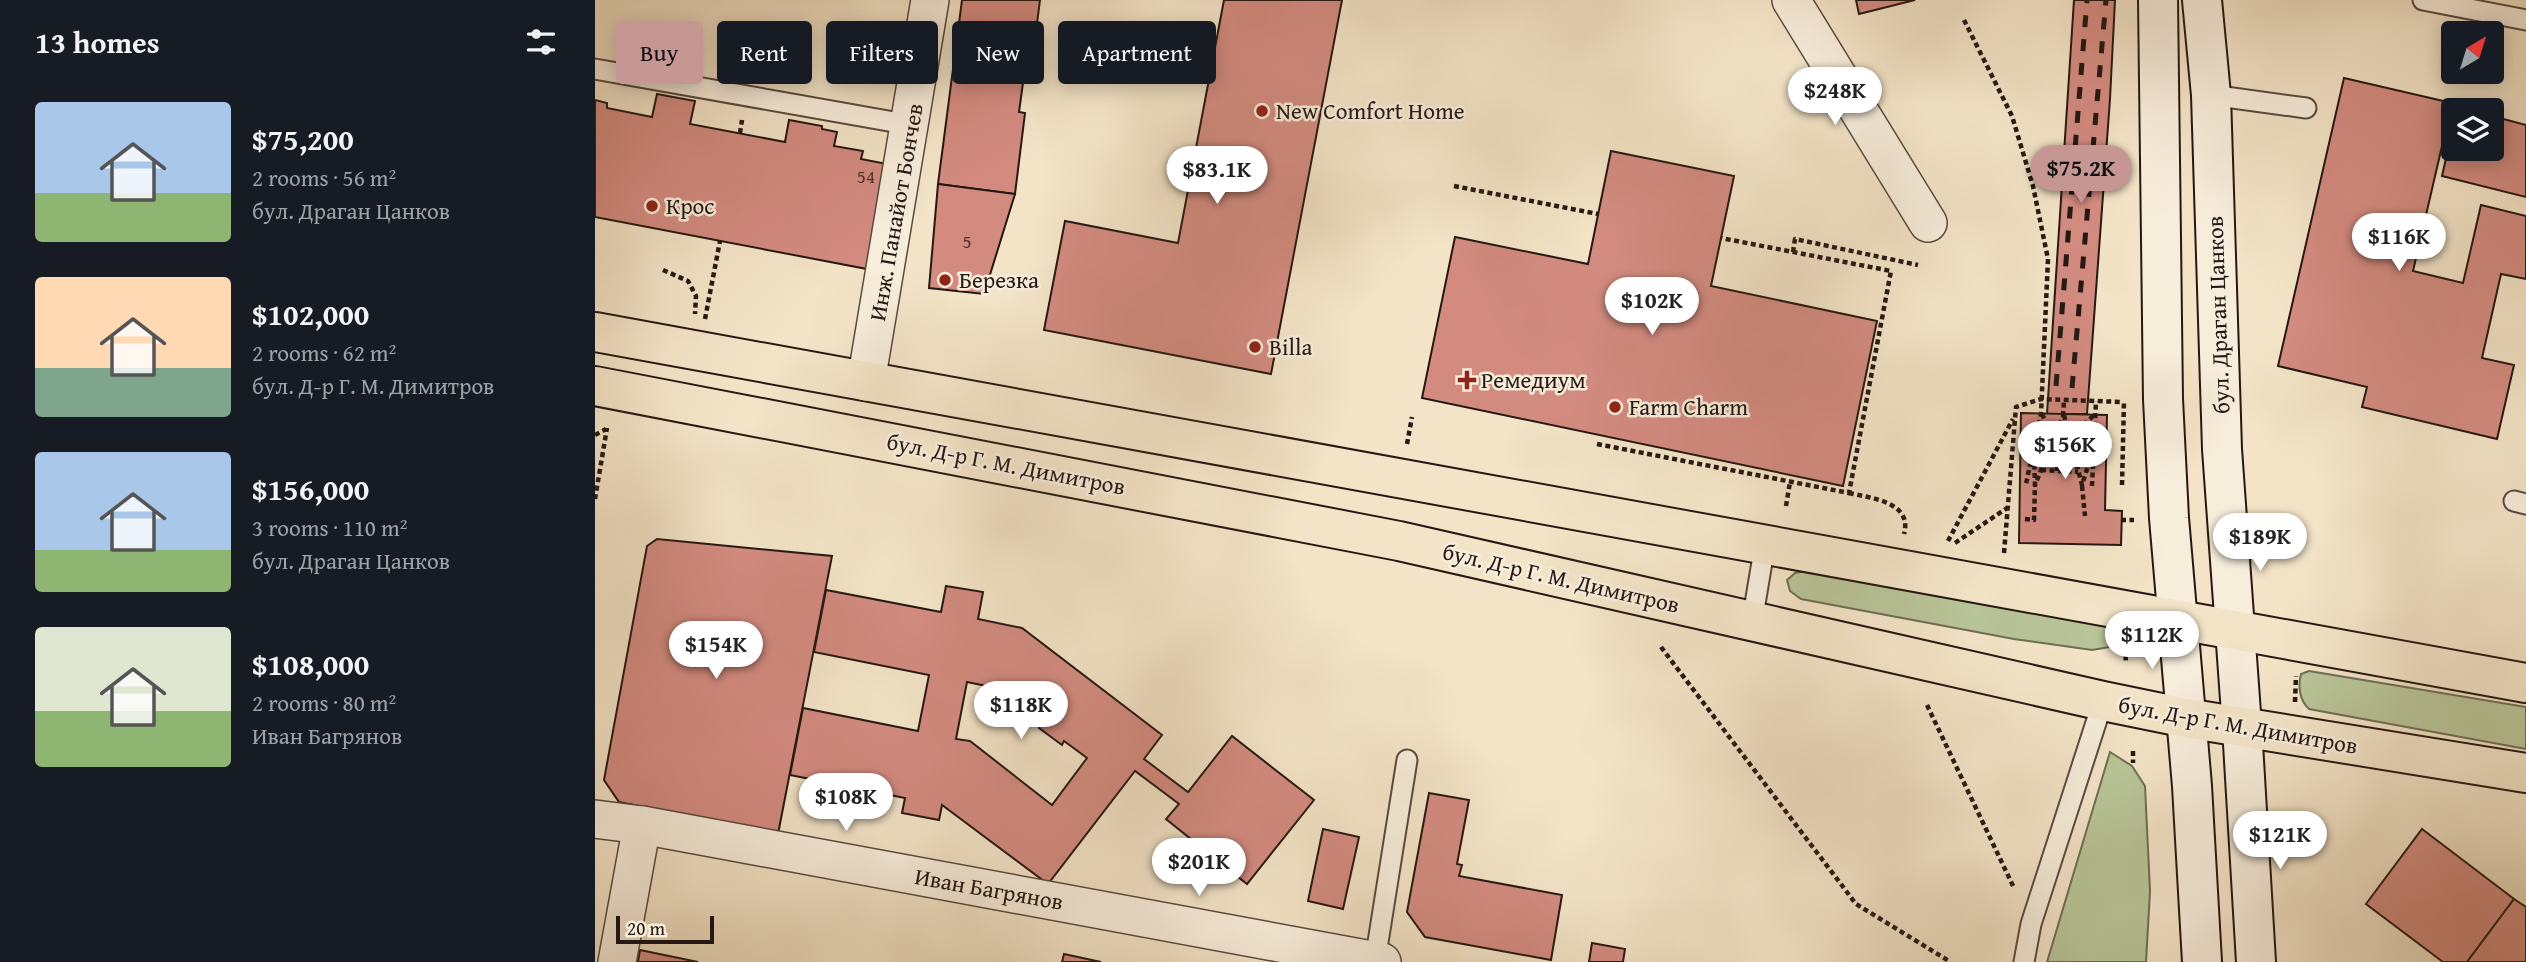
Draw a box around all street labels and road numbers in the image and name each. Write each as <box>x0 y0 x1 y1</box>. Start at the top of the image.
street label: Инж. Панайот Бончев <box>860 101 931 323</box>
street label: бул. Драган Цанков <box>2198 215 2237 415</box>
street label: бул. Д-р Г. М. Димитров <box>884 424 1128 503</box>
street label: бул. Д-р Г. М. Димитров <box>1439 534 1683 621</box>
street label: бул. Д-р Г. М. Димитров <box>2116 687 2360 762</box>
street label: Иван Багрянов <box>912 859 1066 918</box>

